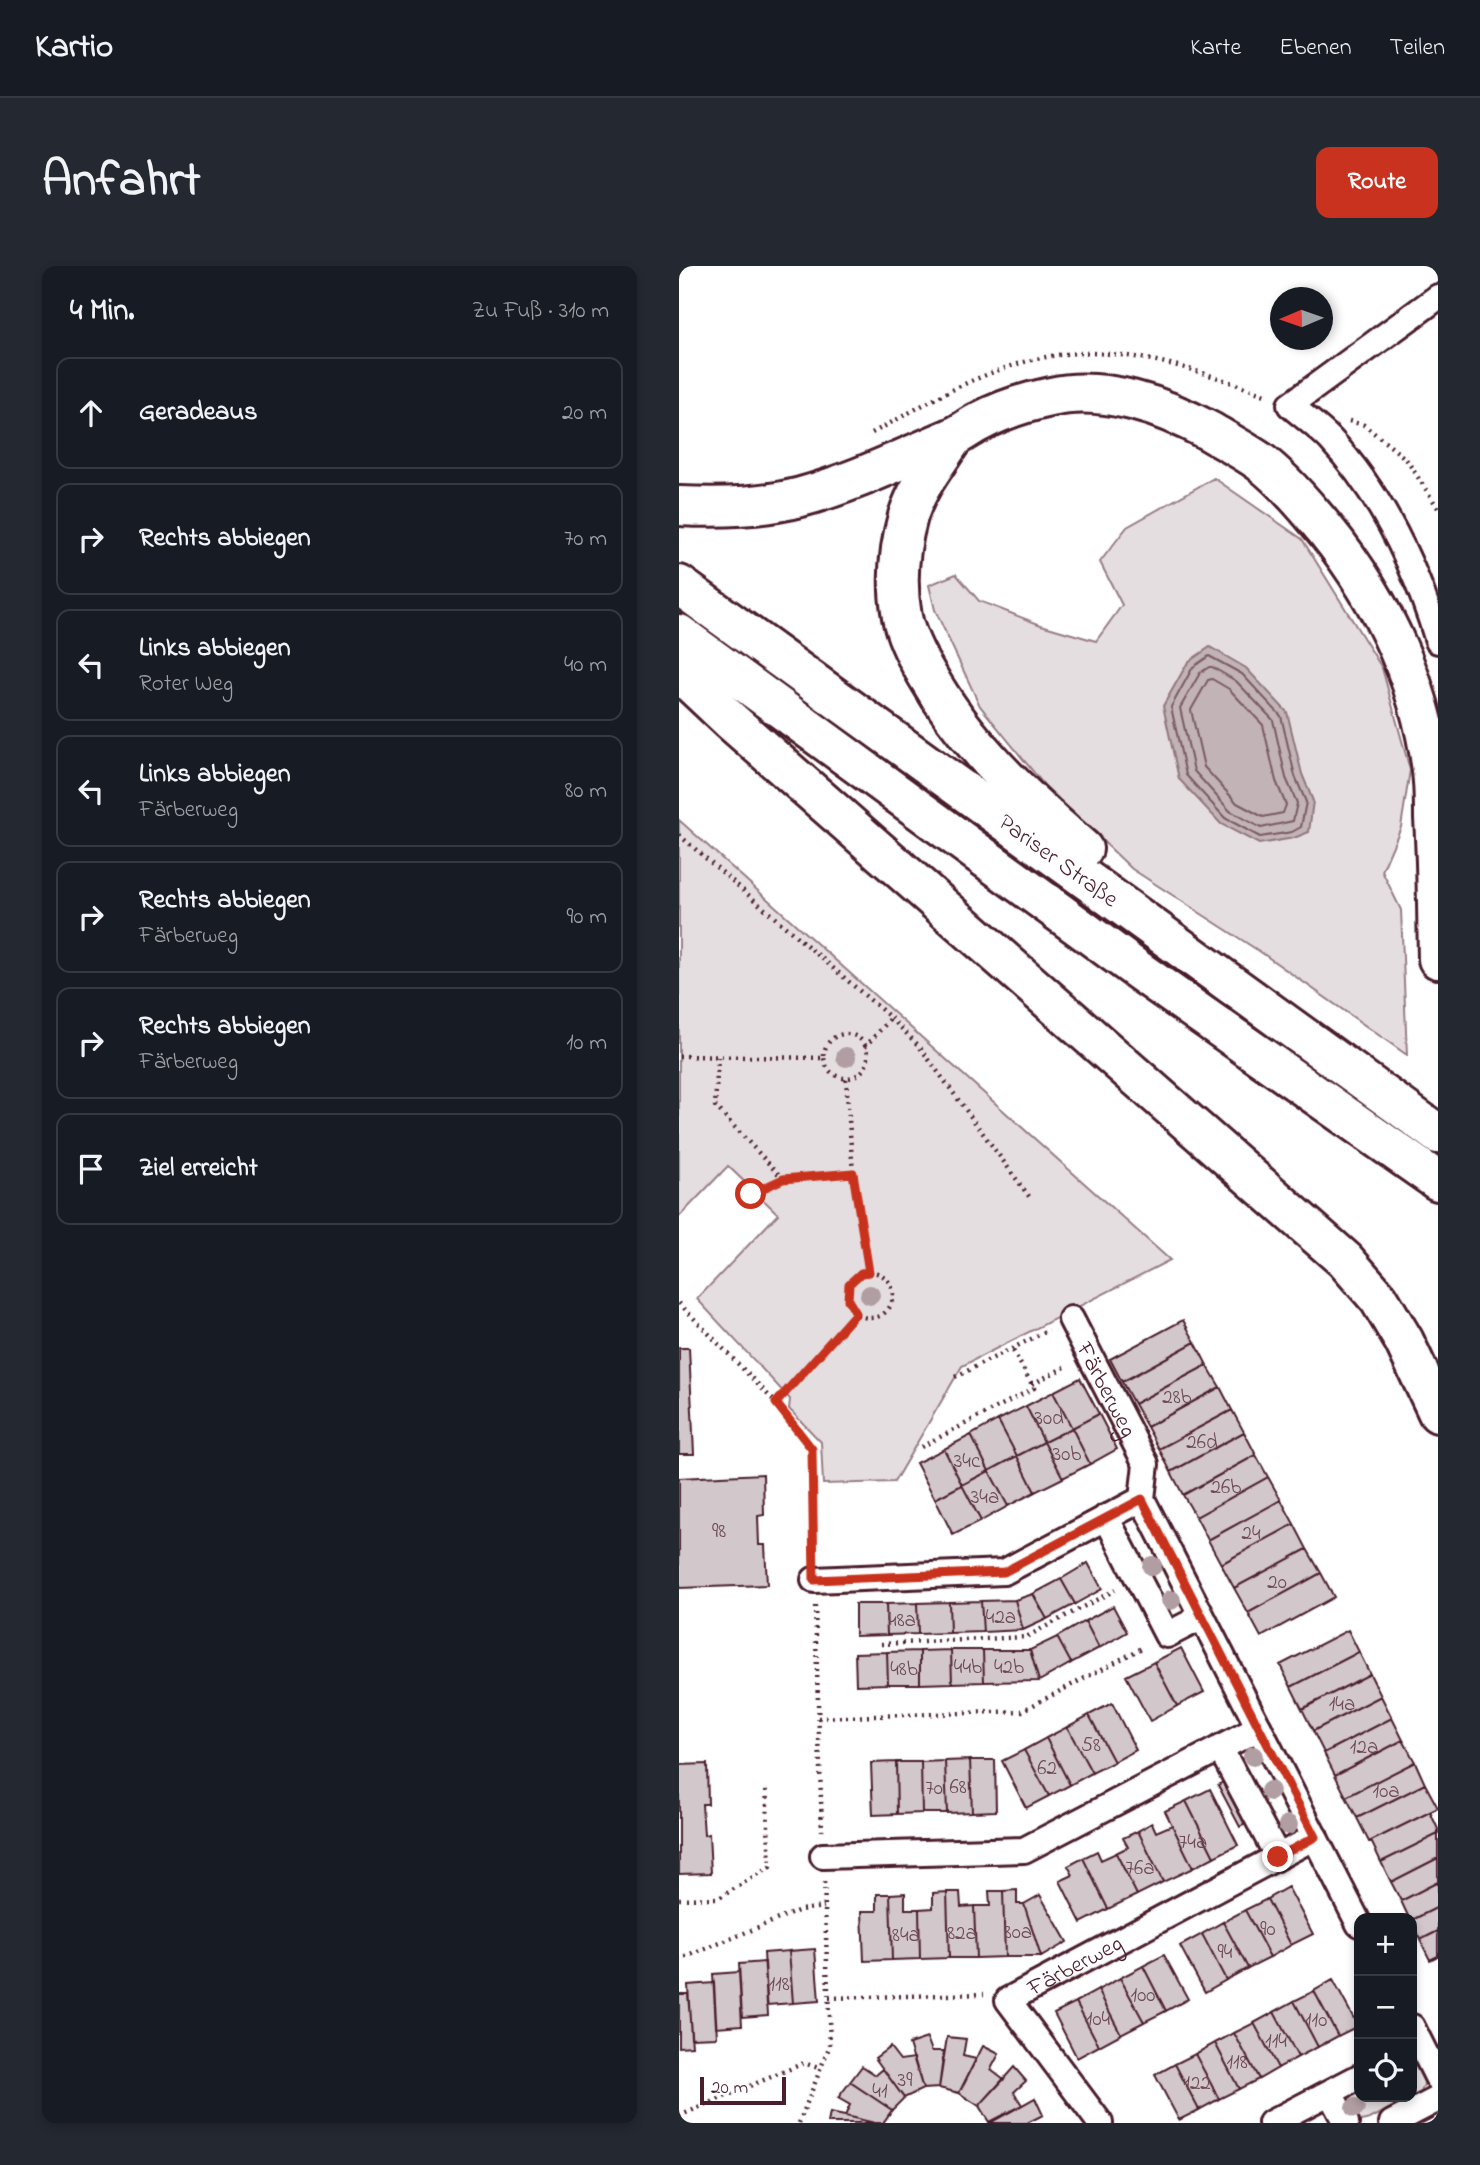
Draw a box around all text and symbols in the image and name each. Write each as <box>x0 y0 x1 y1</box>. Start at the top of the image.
text: Kartio <box>35 24 113 72</box>
text: Karte <box>1190 31 1241 66</box>
text: Ebenen <box>1279 31 1352 66</box>
text: Teilen <box>1390 31 1445 66</box>
text: Anfahrt <box>42 146 200 218</box>
button: Route <box>1316 147 1438 218</box>
north arrow <box>1270 287 1333 350</box>
text: 4 Min. <box>70 290 134 334</box>
text: Zu Fuß · 310 m <box>472 295 609 328</box>
icon: ahead <box>72 394 110 432</box>
text: Geradeaus <box>139 394 257 432</box>
text: 20 m <box>562 397 607 430</box>
icon: right <box>72 520 110 558</box>
text: Rechts abbiegen <box>139 520 311 558</box>
text: 70 m <box>564 523 607 556</box>
text: Links abbiegen <box>139 630 290 668</box>
icon: left <box>72 646 110 684</box>
text: 40 m <box>564 649 607 682</box>
text: Roter Weg <box>139 668 233 701</box>
text: Links abbiegen <box>139 756 290 794</box>
icon: left <box>72 772 110 810</box>
text: 80 m <box>565 775 607 808</box>
text: Färberweg <box>139 794 238 827</box>
street label: Pariser Straße <box>990 806 1125 918</box>
text: Rechts abbiegen <box>139 882 311 920</box>
icon: right <box>72 898 110 936</box>
text: 90 m <box>567 901 607 934</box>
text: Färberweg <box>139 920 238 953</box>
text: Rechts abbiegen <box>139 1008 311 1046</box>
icon: right <box>72 1024 110 1062</box>
text: 10 m <box>566 1027 607 1060</box>
text: Färberweg <box>139 1046 238 1079</box>
icon: arrive <box>72 1150 110 1188</box>
text: Ziel erreicht <box>139 1150 258 1188</box>
route start <box>735 1178 766 1209</box>
street label: Färberweg <box>1065 1335 1144 1444</box>
house number: 28b <box>1162 1383 1192 1413</box>
house number: 30d <box>1034 1404 1064 1434</box>
house number: 26d <box>1186 1428 1218 1458</box>
house number: 30b <box>1053 1440 1081 1470</box>
house number: 34c <box>954 1447 981 1477</box>
house number: 26b <box>1211 1473 1241 1503</box>
house number: 34a <box>971 1483 999 1513</box>
house number: 98 <box>712 1517 726 1547</box>
house number: 24 <box>1241 1519 1261 1549</box>
house number: 20 <box>1267 1568 1287 1598</box>
house number: 42a <box>986 1603 1016 1633</box>
house number: 48a <box>888 1606 916 1636</box>
house number: 44b <box>954 1653 982 1683</box>
house number: 42b <box>994 1653 1024 1683</box>
house number: 48b <box>890 1655 918 1685</box>
house number: 14a <box>1329 1690 1355 1720</box>
house number: 58 <box>1081 1731 1101 1761</box>
house number: 12a <box>1350 1733 1378 1763</box>
house number: 62 <box>1037 1754 1057 1784</box>
house number: 68 <box>949 1773 967 1803</box>
house number: 70 <box>925 1774 943 1804</box>
house number: 10a <box>1372 1777 1400 1807</box>
house number: 74a <box>1179 1828 1207 1858</box>
route end <box>1262 1841 1293 1872</box>
house number: 76a <box>1125 1854 1155 1884</box>
map controls <box>1354 1913 1417 2102</box>
button: + <box>1354 1913 1417 1976</box>
house number: 90 <box>1260 1915 1276 1945</box>
house number: 80a <box>1004 1918 1032 1948</box>
house number: 82a <box>947 1919 977 1949</box>
house number: 84a <box>892 1921 920 1951</box>
street label: Färberweg <box>1021 1927 1130 2007</box>
house number: 94 <box>1218 1938 1233 1968</box>
house number: 118 <box>768 1970 790 2000</box>
button: − <box>1354 1976 1417 2039</box>
house number: 100 <box>1131 1981 1155 2011</box>
house number: 104 <box>1086 2005 1111 2035</box>
house number: 110 <box>1305 2006 1327 2036</box>
house number: 114 <box>1265 2027 1287 2057</box>
button: locate <box>1354 2039 1417 2102</box>
house number: 118 <box>1226 2048 1248 2078</box>
house number: 39 <box>898 2066 913 2096</box>
house number: 122 <box>1183 2069 1211 2099</box>
scale bar <box>700 2074 786 2106</box>
text: 20 m <box>711 2075 748 2102</box>
house number: 41 <box>872 2077 888 2107</box>

